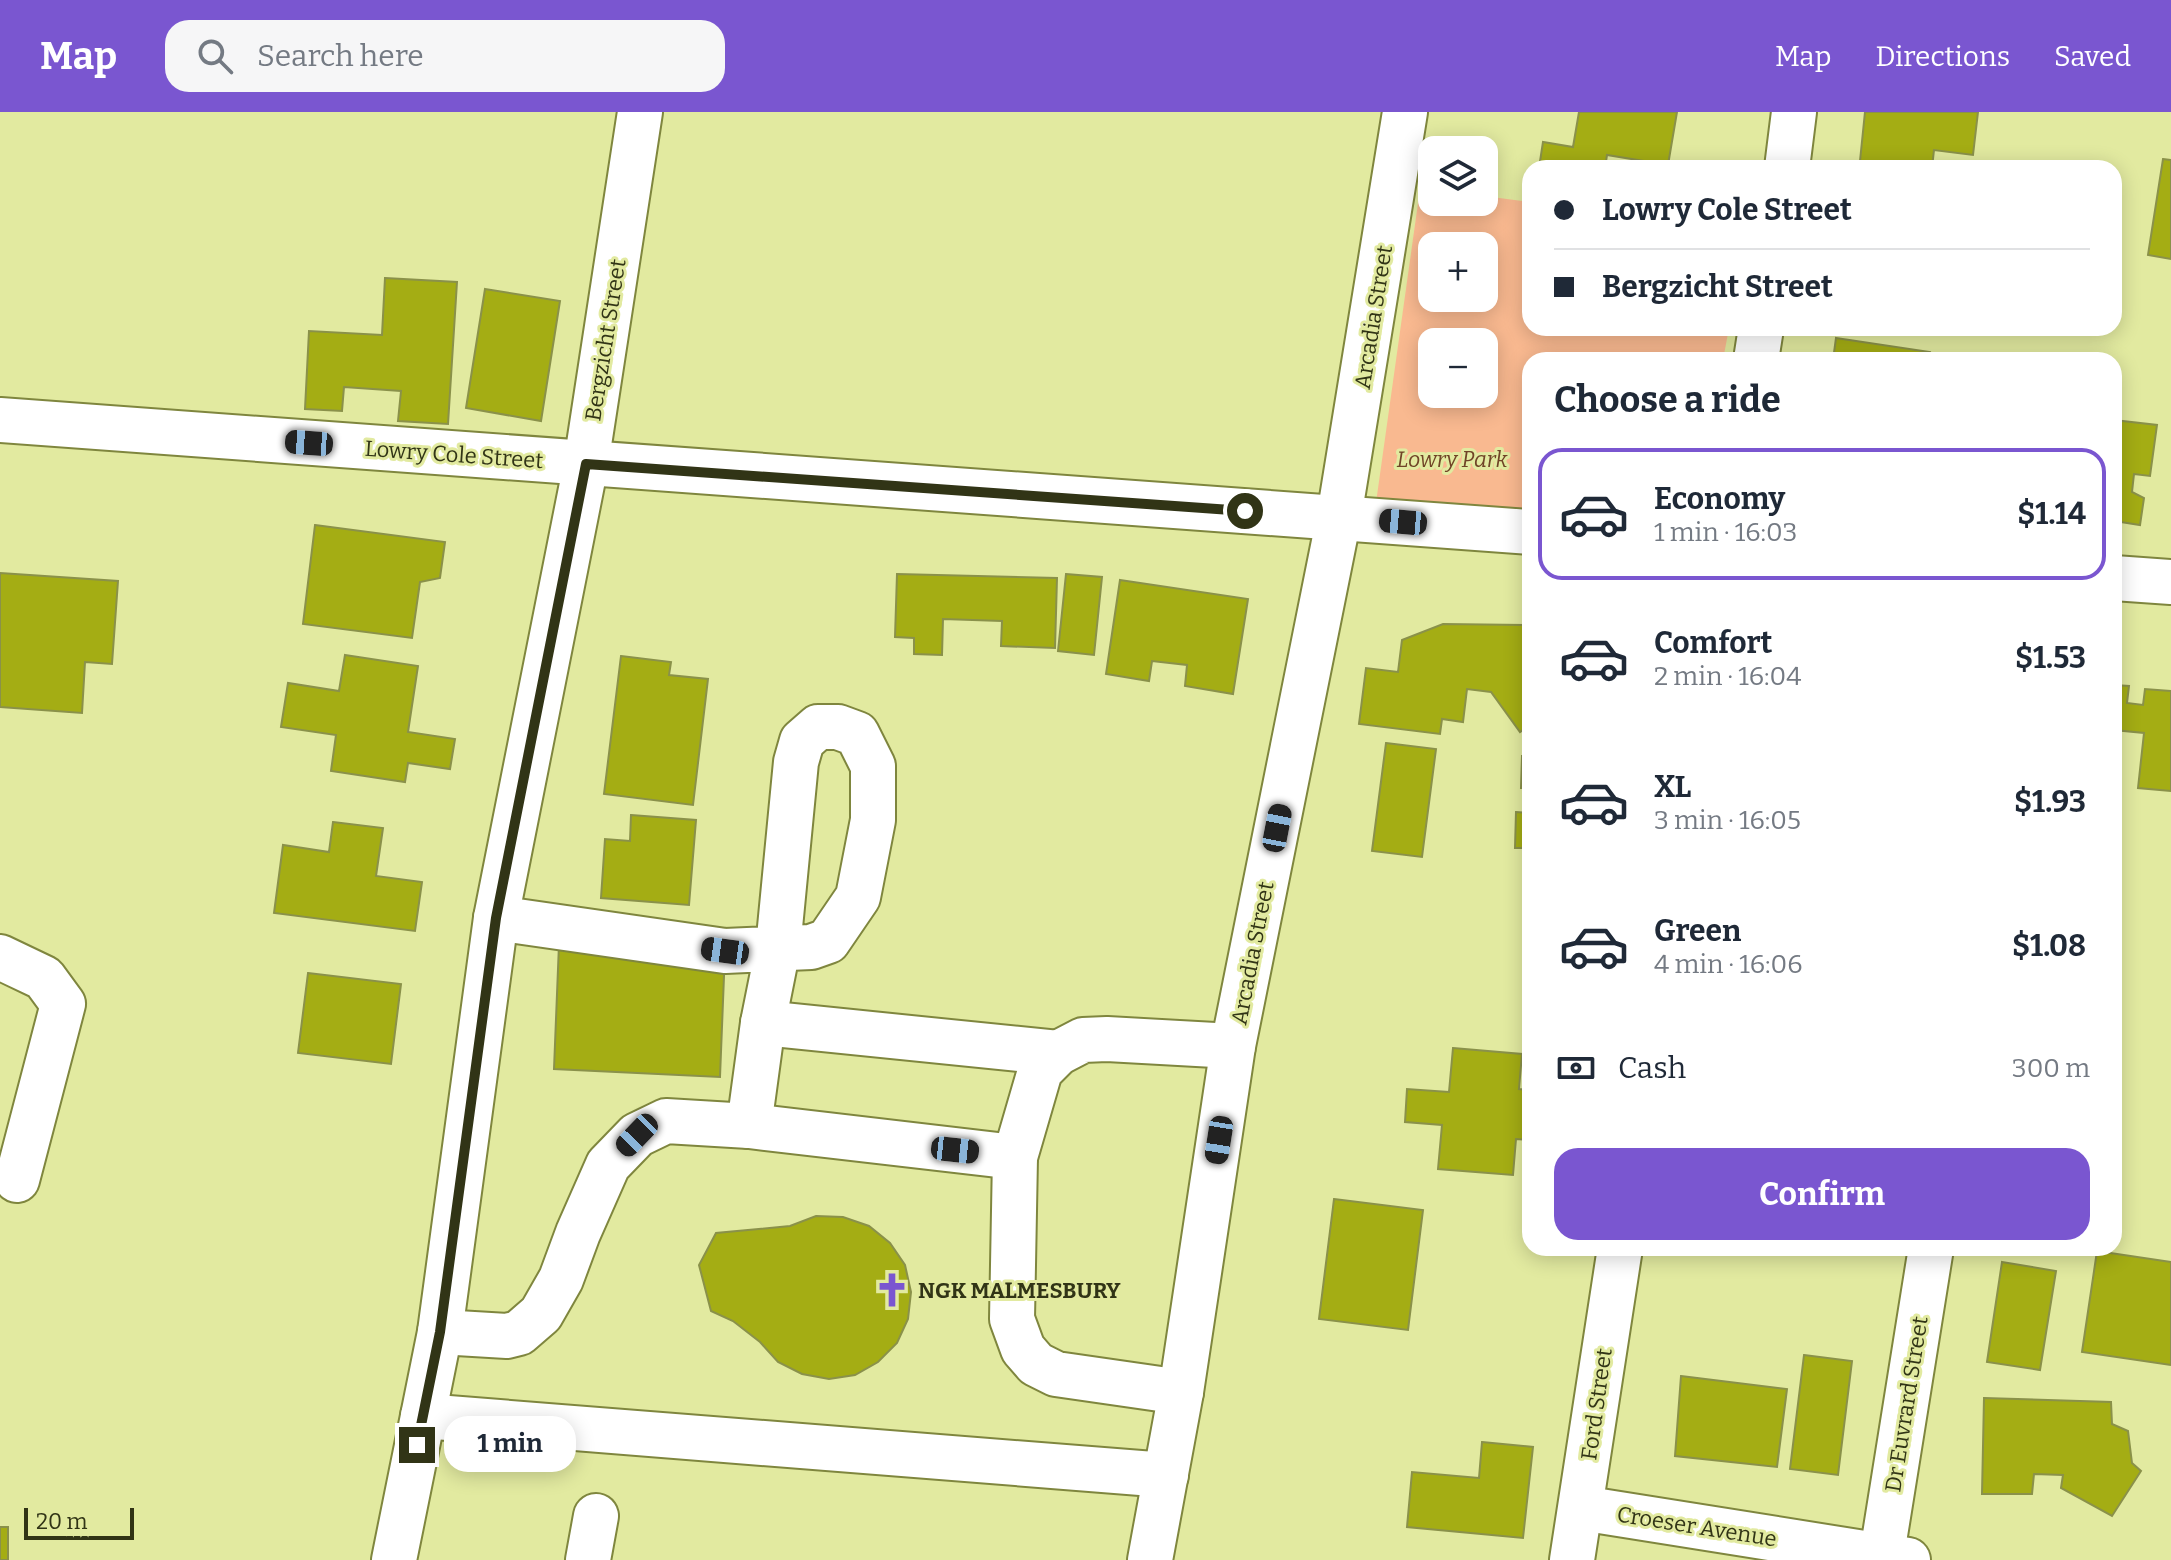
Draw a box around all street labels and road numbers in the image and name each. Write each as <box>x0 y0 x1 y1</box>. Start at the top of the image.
street label: Arcadia Street <box>1349 243 1398 391</box>
street label: Bergzicht Street <box>579 257 632 423</box>
street label: Lowry Cole Street <box>364 435 544 474</box>
street label: Arcadia Street <box>1225 879 1280 1027</box>
street label: Dr Euvrard Street <box>1879 1314 1934 1494</box>
street label: Ford Street <box>1575 1346 1618 1462</box>
street label: Croeser Avenue <box>1615 1501 1779 1552</box>

